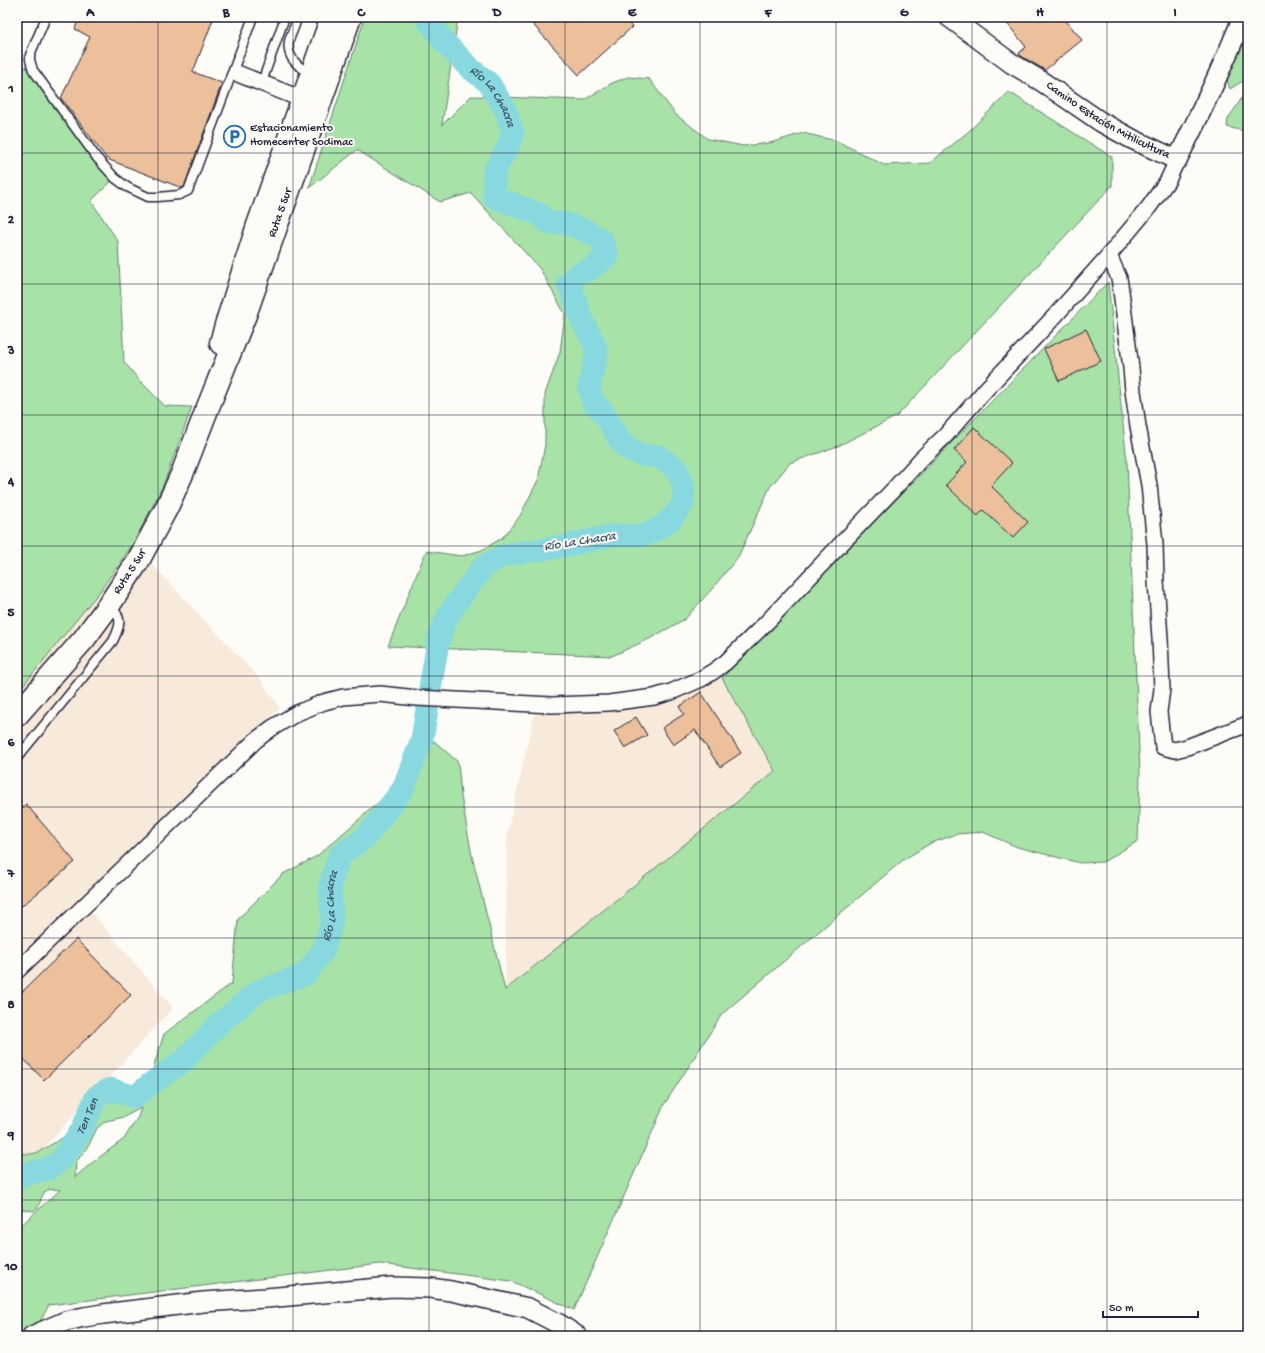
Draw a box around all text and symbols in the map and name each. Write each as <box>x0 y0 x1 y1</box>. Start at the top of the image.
text: A <box>85 6 95 21</box>
text: B <box>222 6 231 21</box>
text: C <box>356 6 366 21</box>
text: D <box>492 6 502 21</box>
text: E <box>628 6 637 21</box>
text: F <box>764 6 773 21</box>
text: G <box>900 6 909 21</box>
text: H <box>1036 6 1044 21</box>
text: I <box>1173 6 1177 21</box>
water label: Río La Chacra <box>466 63 518 130</box>
street label: Camino Estación Mitilicultura <box>1043 79 1172 163</box>
text: 1 <box>7 82 14 97</box>
place label: Estacionamiento Homecenter Sodimac <box>250 122 354 150</box>
parking icon: Estacionamiento Homecenter Sodimac <box>221 123 247 149</box>
street label: Ruta 5 Sur <box>266 185 297 239</box>
text: 2 <box>8 213 15 228</box>
text: 3 <box>7 344 15 359</box>
text: 4 <box>7 475 15 490</box>
water label: Río La Chacra <box>543 529 617 555</box>
street label: Ruta 5 Sur <box>111 545 151 597</box>
text: 5 <box>8 606 15 621</box>
text: 6 <box>8 736 15 751</box>
text: 7 <box>7 867 16 882</box>
water label: Río La Chacra <box>319 868 342 943</box>
text: 8 <box>7 998 15 1013</box>
water label: Ten Ten <box>73 1095 103 1138</box>
text: 9 <box>7 1129 15 1144</box>
text: 10 <box>4 1260 18 1275</box>
scale bar <box>1103 1293 1198 1319</box>
text: 50 m <box>1109 1302 1134 1316</box>

